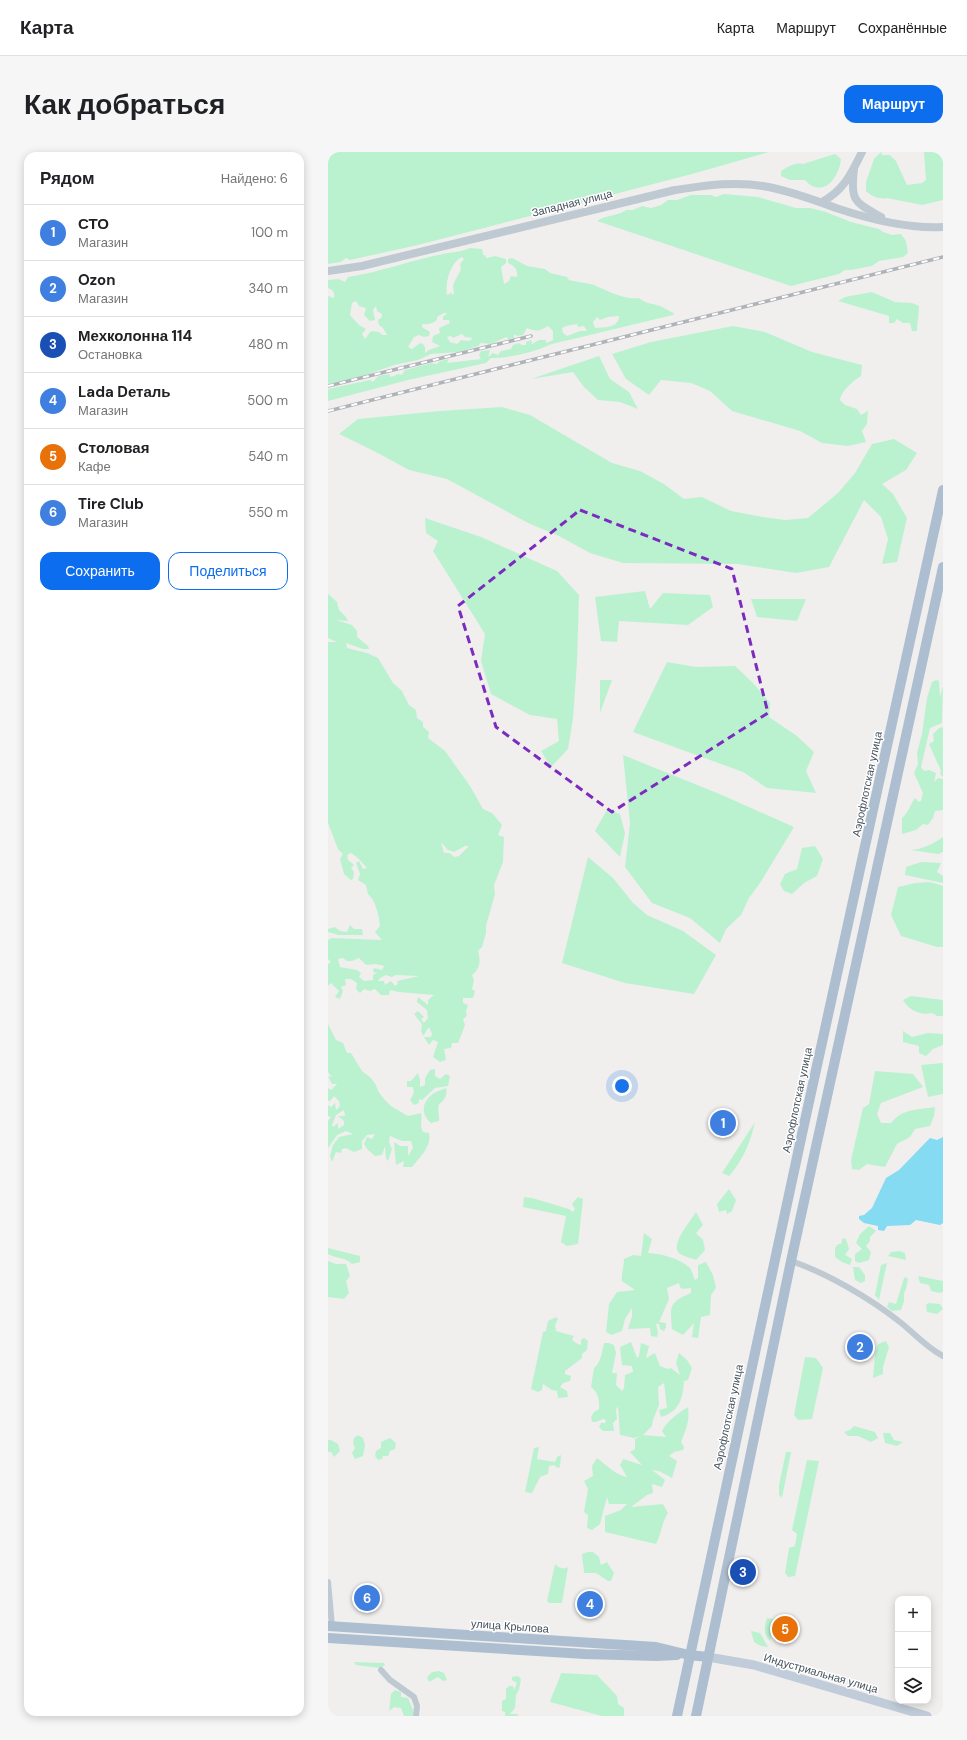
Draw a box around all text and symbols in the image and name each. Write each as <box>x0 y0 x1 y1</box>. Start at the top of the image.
text: Карта <box>20 15 74 40</box>
text: Карта <box>717 19 754 37</box>
text: Маршрут <box>776 19 836 37</box>
text: Сохранённые <box>858 19 947 37</box>
button: Маршрут <box>844 85 943 123</box>
text: Как добраться <box>24 86 225 123</box>
text: Рядом <box>40 167 95 189</box>
text: Найдено: 6 <box>221 170 288 187</box>
street label: Западная улица <box>530 186 615 220</box>
text: СТО <box>78 214 109 234</box>
text: 1 <box>51 224 55 241</box>
text: 100 m <box>251 224 288 241</box>
text: Магазин <box>78 234 128 251</box>
text: Ozon <box>78 270 116 290</box>
text: 2 <box>49 280 57 297</box>
text: 340 m <box>248 280 288 297</box>
text: Магазин <box>78 290 128 307</box>
text: Мехколонна 114 <box>78 326 192 346</box>
text: 3 <box>49 336 57 353</box>
text: 480 m <box>248 336 288 353</box>
text: Остановка <box>78 346 142 363</box>
text: Lada Dеталь <box>78 382 171 402</box>
text: 4 <box>49 392 57 409</box>
text: 500 m <box>247 392 288 409</box>
text: Магазин <box>78 402 128 419</box>
text: Столовая <box>78 438 149 458</box>
text: 5 <box>49 448 57 465</box>
text: 540 m <box>248 448 288 465</box>
text: Кафе <box>78 458 111 475</box>
text: Tire Club <box>78 494 144 514</box>
text: 6 <box>49 504 57 521</box>
text: 550 m <box>248 504 288 521</box>
text: Магазин <box>78 514 128 531</box>
button: Сохранить <box>40 552 160 590</box>
button: Поделиться <box>168 552 288 590</box>
street label: Аэрофлотская улица <box>849 729 885 838</box>
street label: Аэрофлотская улица <box>779 1045 815 1154</box>
your location <box>612 1076 632 1096</box>
pin: 1 <box>710 1108 736 1138</box>
pin: 2 <box>847 1332 873 1362</box>
street label: Аэрофлотская улица <box>710 1362 746 1471</box>
pin: 3 <box>730 1557 756 1587</box>
pin: 6 <box>354 1583 380 1613</box>
pin: 4 <box>577 1589 603 1619</box>
map controls <box>895 1596 931 1704</box>
button: + <box>895 1596 931 1632</box>
pin: 5 <box>772 1614 798 1644</box>
street label: улица Крылова <box>471 1616 550 1636</box>
button: − <box>895 1632 931 1668</box>
street label: Индустриальная улица <box>762 1650 881 1696</box>
button: layers <box>895 1668 931 1704</box>

